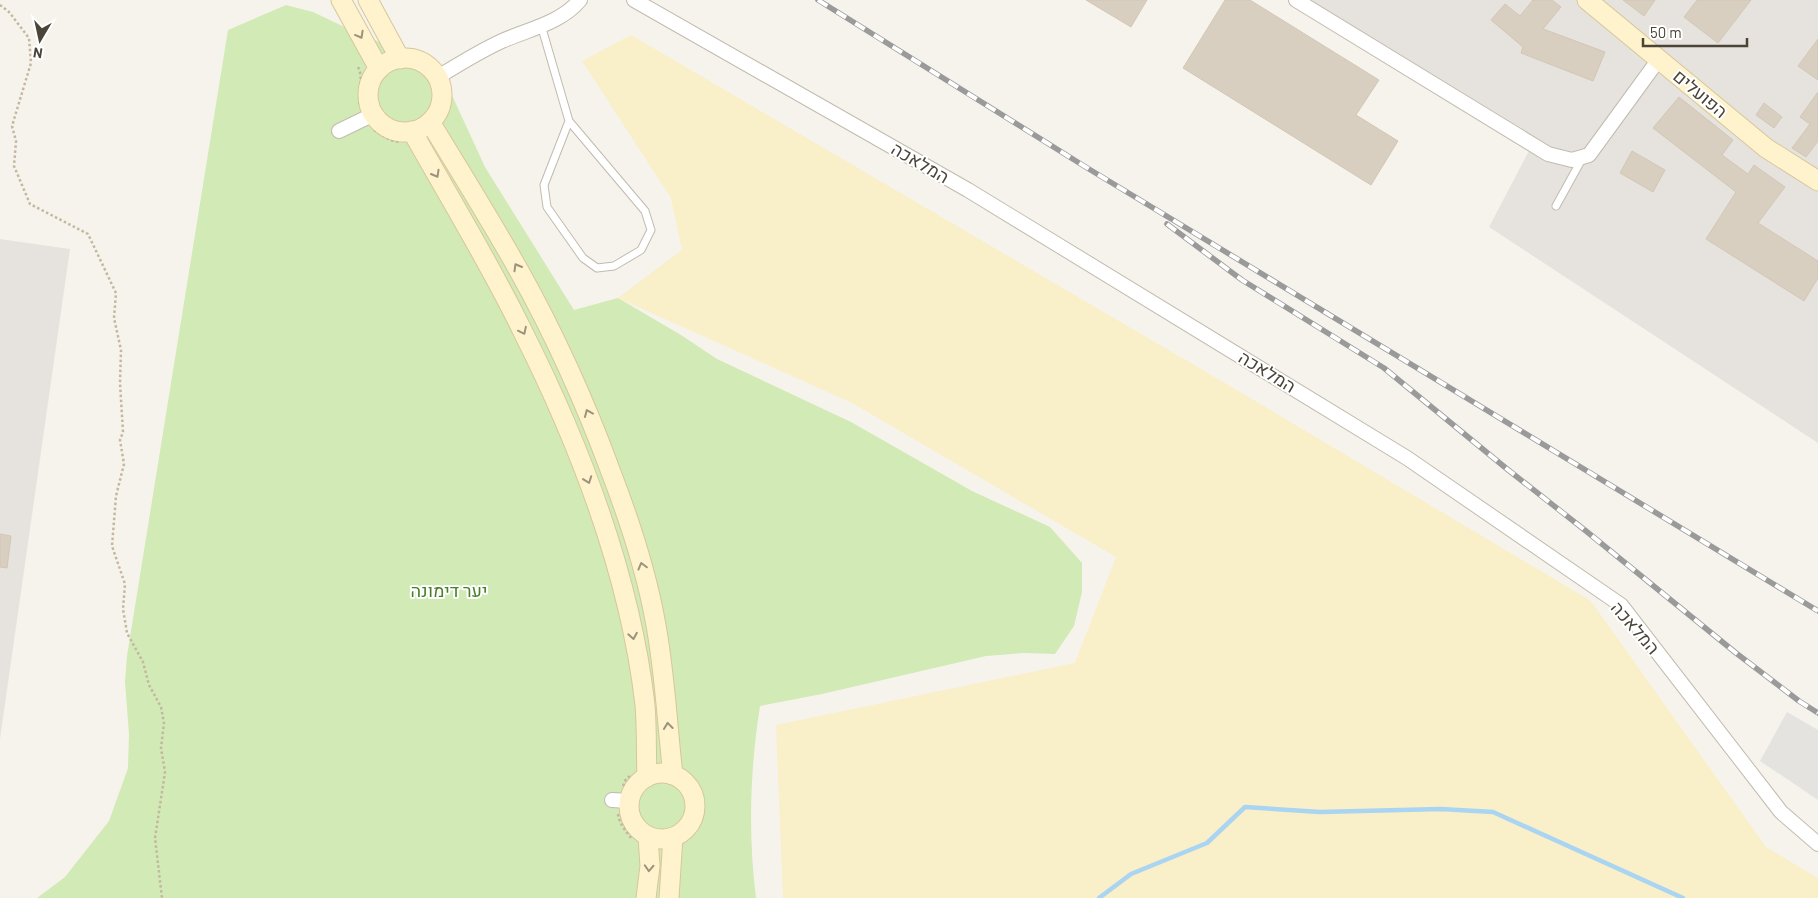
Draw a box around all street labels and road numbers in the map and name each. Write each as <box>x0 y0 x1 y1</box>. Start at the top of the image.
street label: הפועלים <box>1669 64 1732 122</box>
street label: המלאכה <box>888 137 953 187</box>
street label: המלאכה <box>1235 345 1300 397</box>
street label: המלאכה <box>1607 596 1665 658</box>

